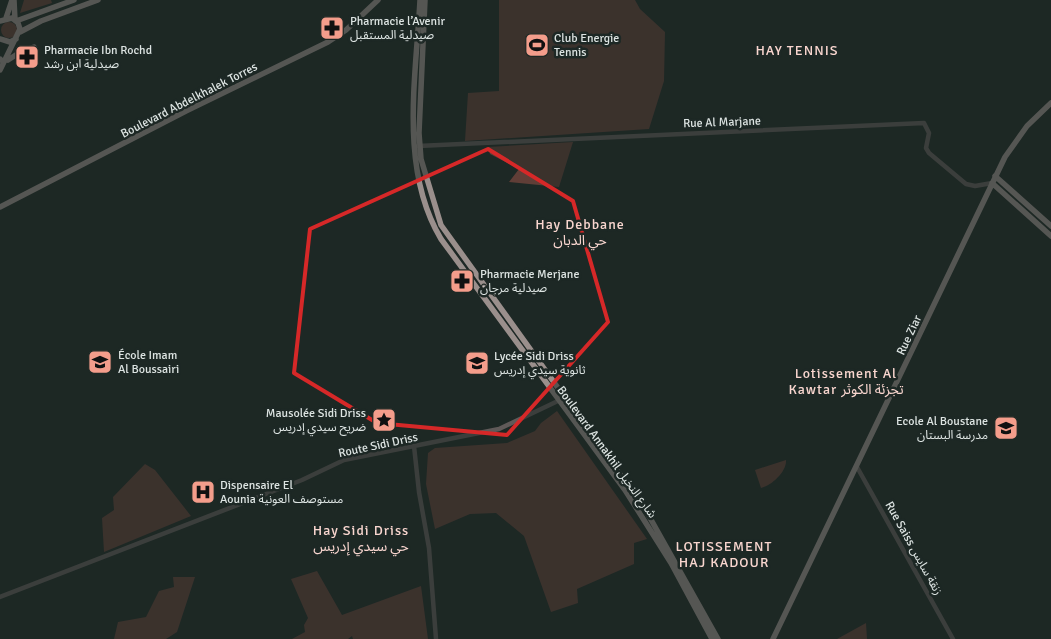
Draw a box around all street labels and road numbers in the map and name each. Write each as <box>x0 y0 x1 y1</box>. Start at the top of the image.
street label: Boulevard Abdelkhalek Torres <box>118 59 260 142</box>
street label: Rue Al Marjane <box>683 114 761 131</box>
street label: Rue Ziar <box>894 312 926 358</box>
street label: Boulevard Annakhil شارع النخيل <box>553 383 660 522</box>
street label: Route Sidi Driss <box>337 430 419 461</box>
street label: Rue Saiss زنقة سايس <box>882 499 946 598</box>

